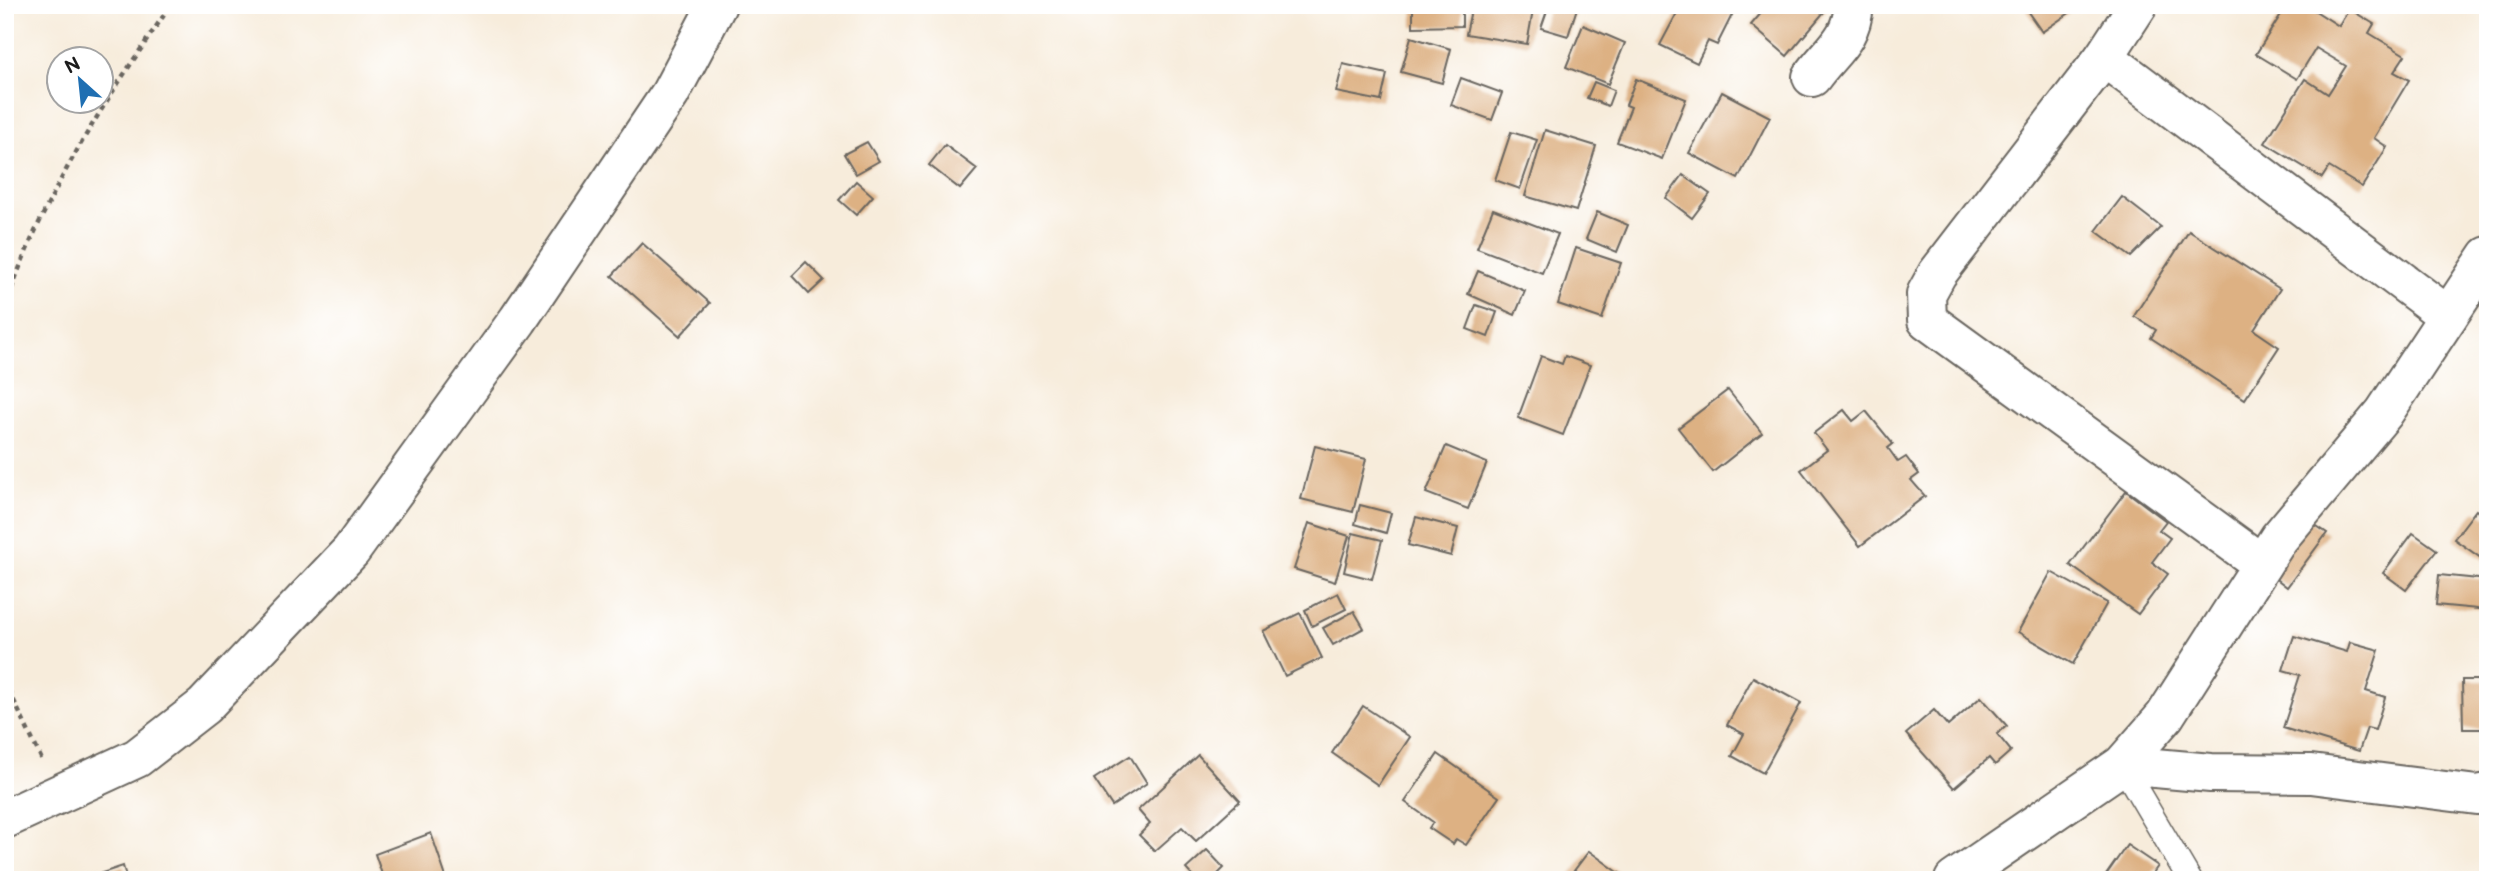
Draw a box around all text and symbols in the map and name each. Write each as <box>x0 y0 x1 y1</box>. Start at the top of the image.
north arrow <box>46 46 116 116</box>
text: N <box>61 53 85 80</box>

